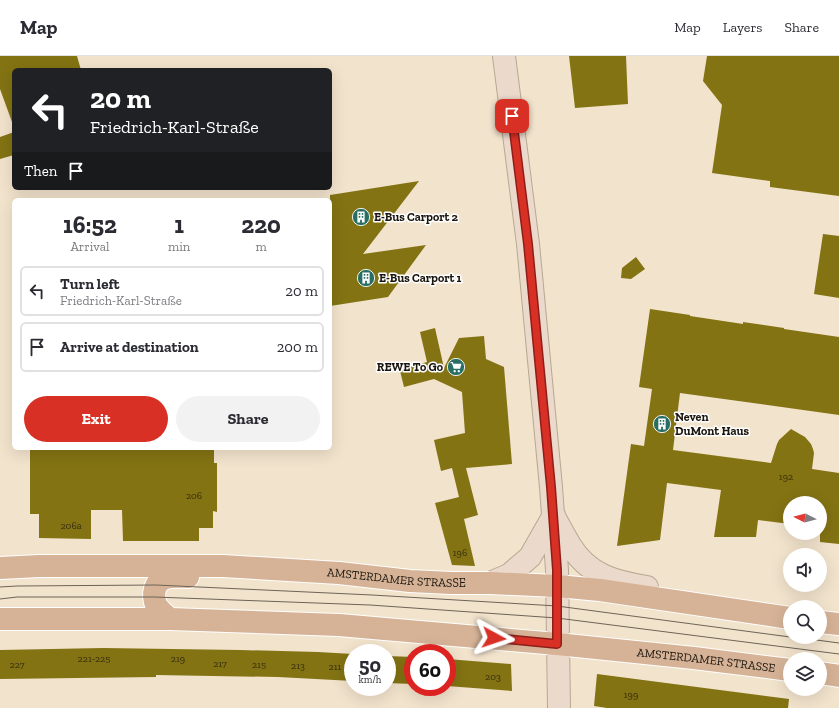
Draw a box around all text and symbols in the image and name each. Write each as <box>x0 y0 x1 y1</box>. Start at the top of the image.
text: Map <box>20 16 57 39</box>
text: Map <box>674 19 701 36</box>
text: Layers <box>723 19 762 36</box>
text: Share <box>784 19 819 36</box>
text: 20 m <box>90 82 151 115</box>
icon: left <box>24 84 76 136</box>
pin <box>495 99 529 133</box>
icon: arrive <box>501 105 523 127</box>
text: Friedrich-Karl-Straße <box>90 116 259 138</box>
icon: arrive <box>65 160 87 182</box>
text: Then <box>24 162 57 180</box>
building icon: E-Bus Carport 2 <box>351 207 371 227</box>
text: 16:52 <box>63 210 117 239</box>
text: 1 <box>174 210 184 239</box>
text: 220 <box>241 210 281 239</box>
place label: E-Bus Carport 2 <box>374 210 458 224</box>
text: Arrival <box>70 239 110 254</box>
text: min <box>168 239 190 254</box>
text: m <box>256 239 267 254</box>
building icon: E-Bus Carport 1 <box>356 268 376 288</box>
place label: E-Bus Carport 1 <box>379 271 461 285</box>
text: Turn left <box>60 275 120 293</box>
icon: left <box>26 280 48 302</box>
text: 20 m <box>285 282 318 300</box>
text: Friedrich-Karl-Straße <box>60 293 182 308</box>
icon: arrive <box>26 336 48 358</box>
text: Arrive at destination <box>60 338 199 356</box>
text: 200 m <box>277 338 318 356</box>
supermarket icon: REWE To Go <box>446 357 466 377</box>
place label: REWE To Go <box>377 360 444 374</box>
button: Exit <box>24 396 168 442</box>
button: Share <box>176 396 320 442</box>
place label: Neven DuMont Haus <box>675 410 750 438</box>
building icon: Neven DuMont Haus <box>652 414 672 434</box>
house number: 192 <box>779 471 793 483</box>
house number: 206 <box>186 490 202 502</box>
north arrow <box>783 496 827 540</box>
map controls <box>783 496 827 696</box>
house number: 206a <box>60 520 82 532</box>
house number: 196 <box>453 547 467 559</box>
button: sound <box>783 548 827 592</box>
street label: AMSTERDAMER STRASSE <box>327 565 466 590</box>
button: search <box>783 600 827 644</box>
position arrow <box>473 617 515 659</box>
speed limit sign: 60 <box>404 644 456 696</box>
street label: AMSTERDAMER STRASSE <box>636 645 776 675</box>
button: layers <box>783 652 827 696</box>
house number: 221-225 <box>78 653 110 665</box>
house number: 219 <box>171 653 185 665</box>
text: 50 <box>359 653 381 677</box>
house number: 217 <box>213 658 227 670</box>
house number: 227 <box>9 659 25 671</box>
house number: 215 <box>252 659 266 671</box>
house number: 213 <box>291 660 305 672</box>
house number: 211 <box>329 661 342 673</box>
house number: 203 <box>485 671 501 683</box>
text: km/h <box>359 674 381 686</box>
house number: 199 <box>624 689 638 701</box>

